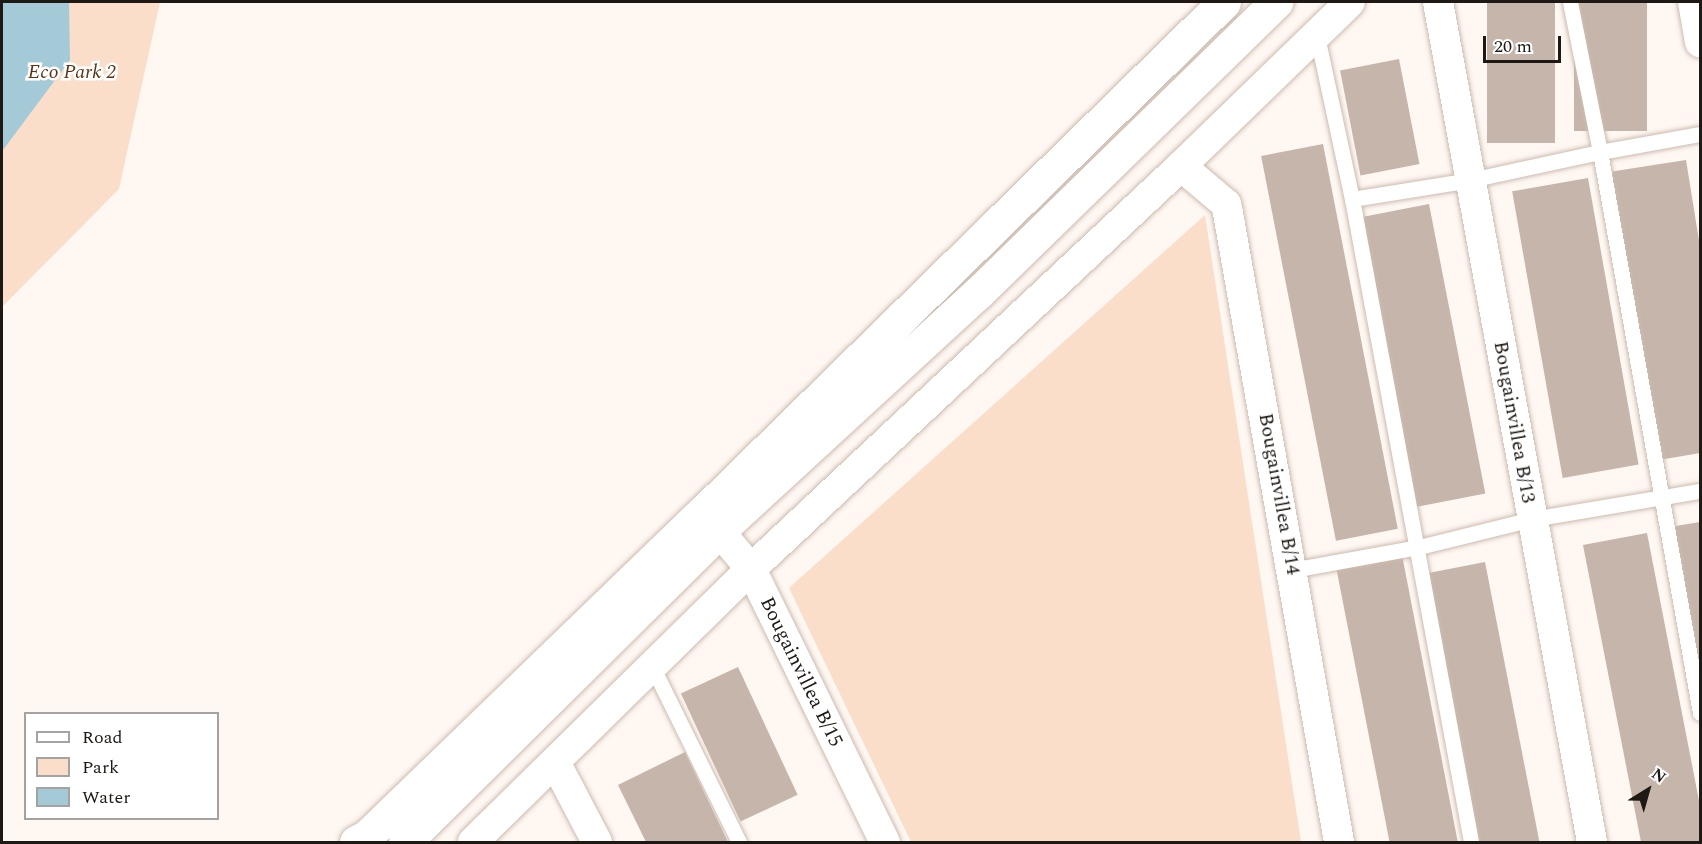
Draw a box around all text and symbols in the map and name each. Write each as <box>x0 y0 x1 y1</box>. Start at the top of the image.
scale bar <box>1486 24 1564 62</box>
text: 20 m <box>1494 33 1532 60</box>
park label: Eco Park 2 <box>28 60 116 84</box>
street label: Bougainvillea B/13 <box>1488 339 1540 505</box>
street label: Bougainvillea B/14 <box>1253 411 1305 577</box>
street label: Bougainvillea B/15 <box>754 593 848 751</box>
legend <box>24 712 219 820</box>
text: Road <box>82 724 123 751</box>
text: Park <box>82 754 119 781</box>
north arrow <box>1618 760 1678 820</box>
text: N <box>1646 762 1671 789</box>
text: Water <box>82 784 130 811</box>

